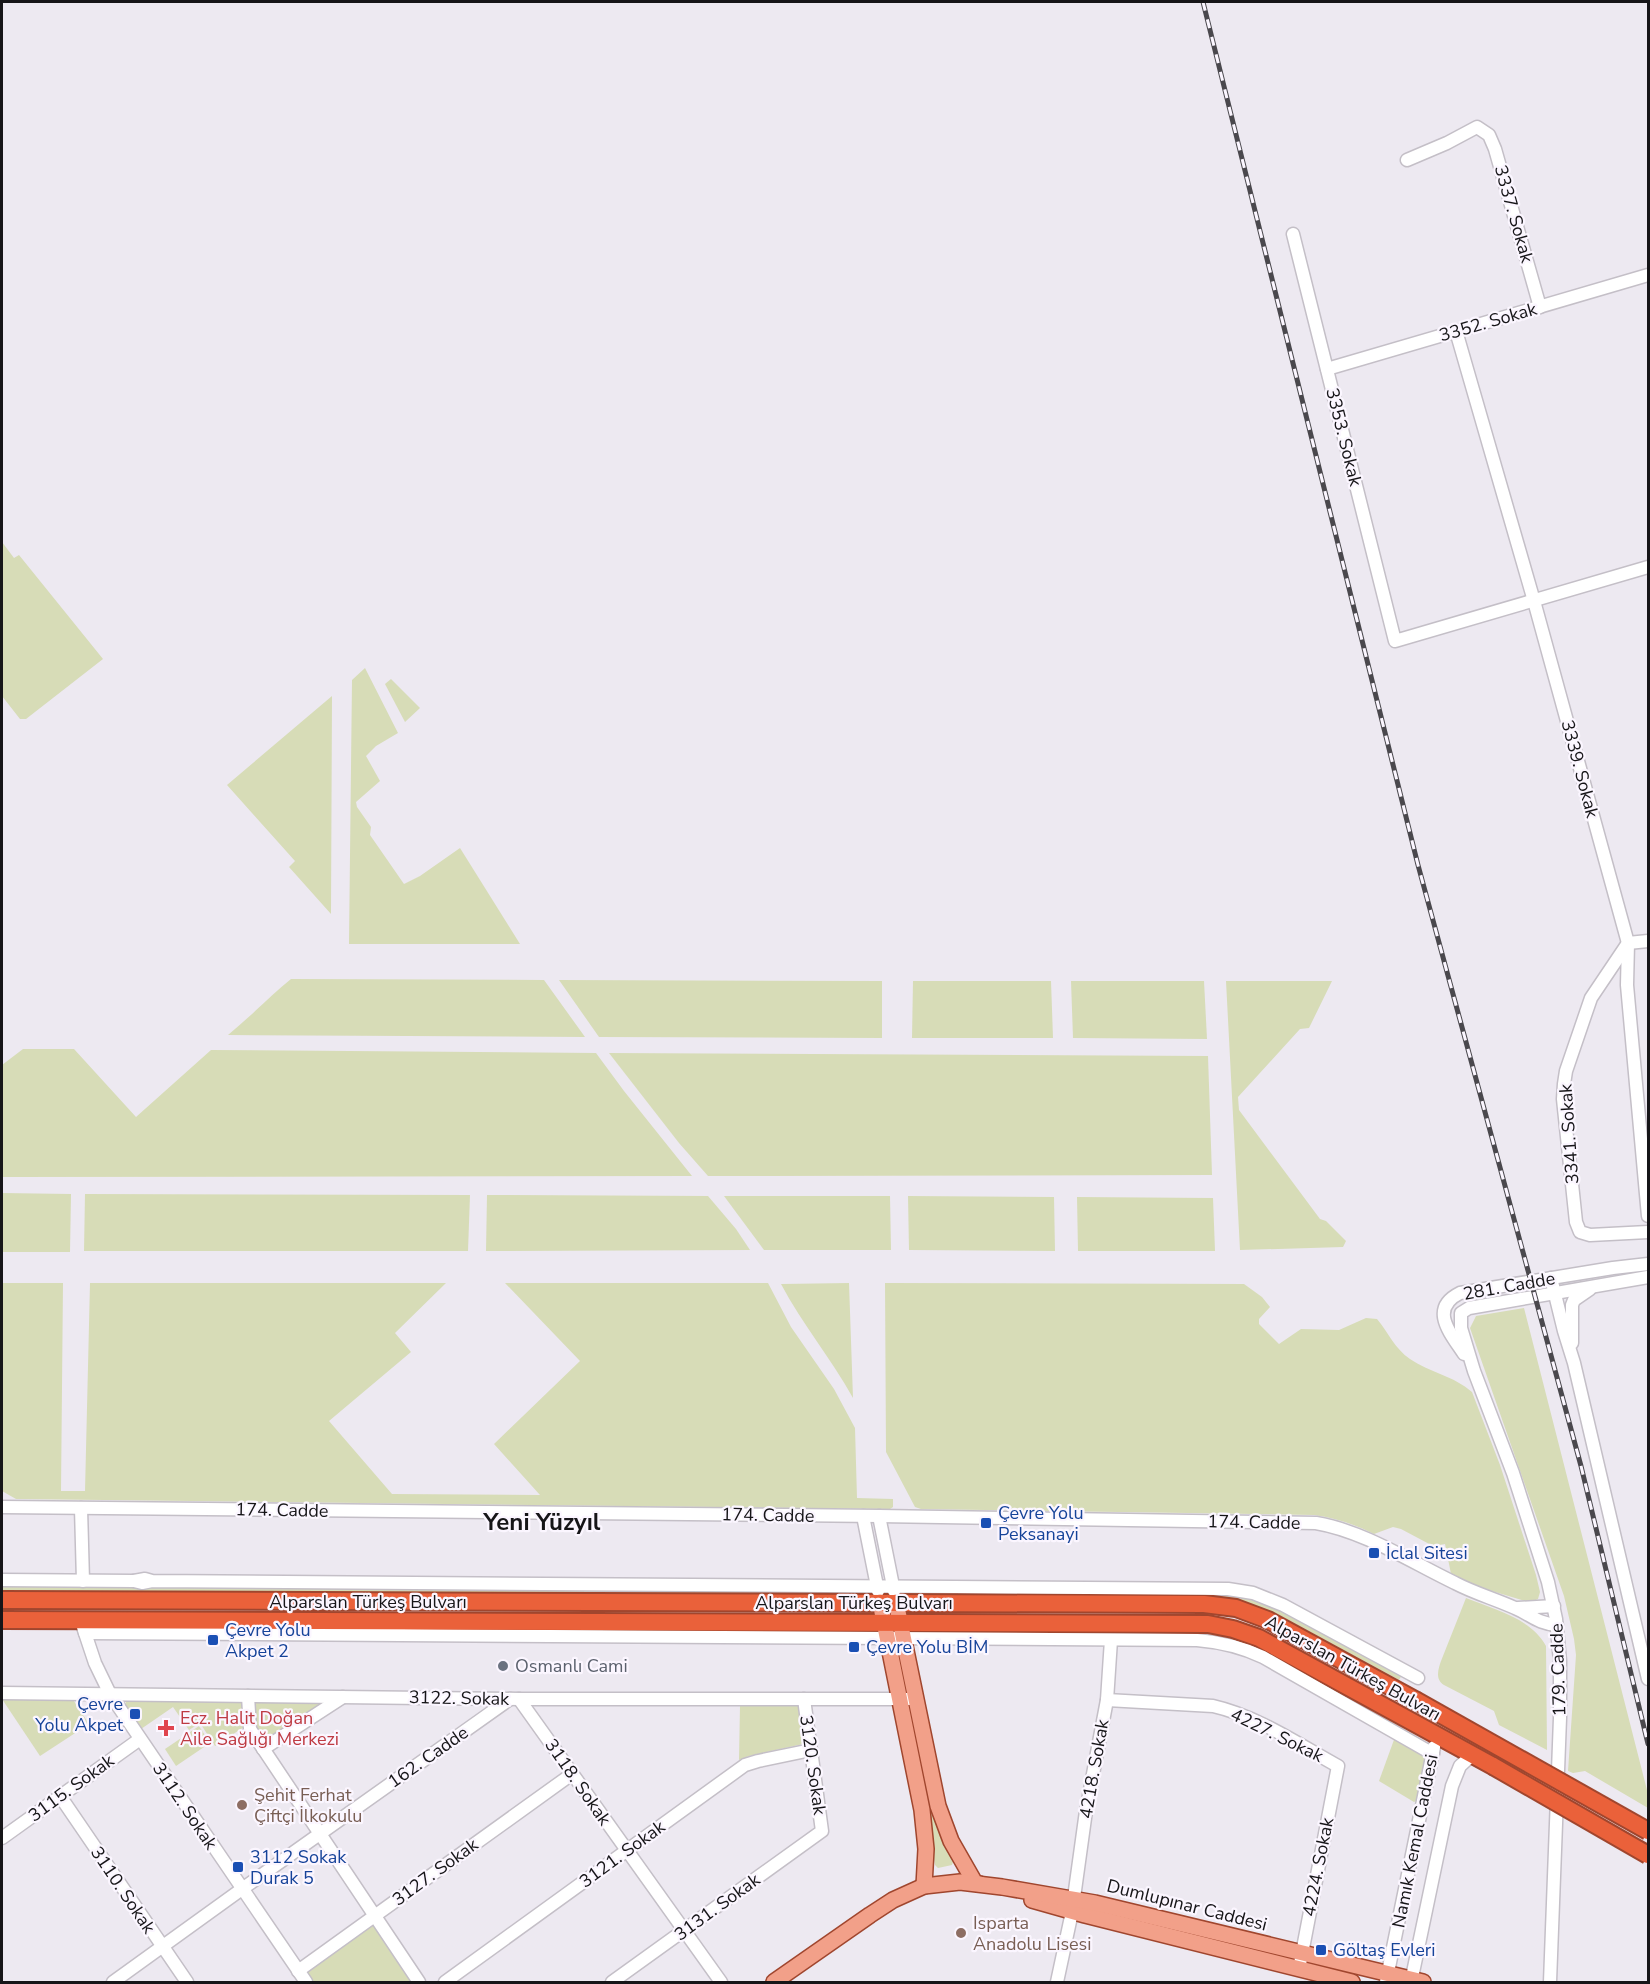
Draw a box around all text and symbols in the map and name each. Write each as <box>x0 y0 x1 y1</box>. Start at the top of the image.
street label: 3337. Sokak <box>1489 162 1540 267</box>
street label: 3352. Sokak <box>1436 296 1541 347</box>
street label: 3353. Sokak <box>1320 385 1368 490</box>
street label: 3339. Sokak <box>1555 717 1605 822</box>
street label: 3341. Sokak <box>1553 1082 1584 1185</box>
street label: 281. Cadde <box>1461 1266 1557 1306</box>
street label: 174. Cadde <box>235 1497 329 1523</box>
place label: Çevre Yolu Peksanayi <box>998 1501 1084 1546</box>
street label: 174. Cadde <box>721 1502 815 1528</box>
district label: Yeni Yüzyıl <box>483 1506 601 1538</box>
street label: 174. Cadde <box>1207 1509 1301 1535</box>
marker: Çevre Yolu Peksanayi <box>979 1516 993 1530</box>
place label: İclal Sitesi <box>1386 1541 1468 1565</box>
marker: İclal Sitesi <box>1367 1546 1381 1560</box>
street label: Alparslan Türkeş Bulvarı <box>269 1590 467 1614</box>
street label: Alparslan Türkeş Bulvarı <box>755 1591 953 1615</box>
street label: Alparslan Türkeş Bulvarı <box>1261 1610 1445 1726</box>
place label: Çevre Yolu Akpet 2 <box>225 1618 311 1663</box>
street label: 179. Cadde <box>1544 1623 1572 1717</box>
marker: Çevre Yolu Akpet 2 <box>206 1633 220 1647</box>
place label: Çevre Yolu BİM <box>866 1635 988 1659</box>
marker: Çevre Yolu BİM <box>847 1640 861 1654</box>
place label: Osmanlı Cami <box>515 1654 628 1678</box>
marker: Osmanlı Cami <box>496 1659 510 1673</box>
street label: 3122. Sokak <box>409 1685 510 1711</box>
place label: Çevre Yolu Akpet <box>34 1692 124 1737</box>
street label: 4227. Sokak <box>1227 1702 1328 1768</box>
place label: Ecz. Halit Doğan Aile Sağlığı Merkezi <box>180 1706 339 1751</box>
marker: Çevre Yolu Akpet <box>128 1707 142 1721</box>
street label: 3120. Sokak <box>794 1714 832 1817</box>
street label: 4218. Sokak <box>1073 1716 1115 1821</box>
marker: Ecz. Halit Doğan Aile Sağlığı Merkezi <box>157 1719 175 1737</box>
street label: 162. Cadde <box>383 1720 473 1794</box>
street label: 3118. Sokak <box>539 1734 617 1831</box>
street label: 3115. Sokak <box>23 1748 119 1827</box>
street label: Namık Kemal Caddesi <box>1386 1752 1444 1930</box>
street label: 3112. Sokak <box>147 1758 224 1855</box>
place label: Şehit Ferhat Çiftçi İlkokulu <box>254 1783 362 1828</box>
marker: Şehit Ferhat Çiftçi İlkokulu <box>235 1798 249 1812</box>
street label: 3121. Sokak <box>574 1814 670 1893</box>
street label: 4224. Sokak <box>1297 1814 1340 1919</box>
street label: 3127. Sokak <box>387 1832 483 1911</box>
street label: 3110. Sokak <box>85 1842 162 1939</box>
place label: 3112 Sokak Durak 5 <box>250 1845 347 1890</box>
marker: 3112 Sokak Durak 5 <box>231 1860 245 1874</box>
street label: 3131. Sokak <box>669 1867 765 1946</box>
street label: Dumlupınar Caddesi <box>1104 1873 1270 1937</box>
place label: Isparta Anadolu Lisesi <box>973 1911 1091 1956</box>
marker: Isparta Anadolu Lisesi <box>954 1926 968 1940</box>
place label: Göltaş Evleri <box>1333 1938 1435 1962</box>
marker: Göltaş Evleri <box>1314 1943 1328 1957</box>

